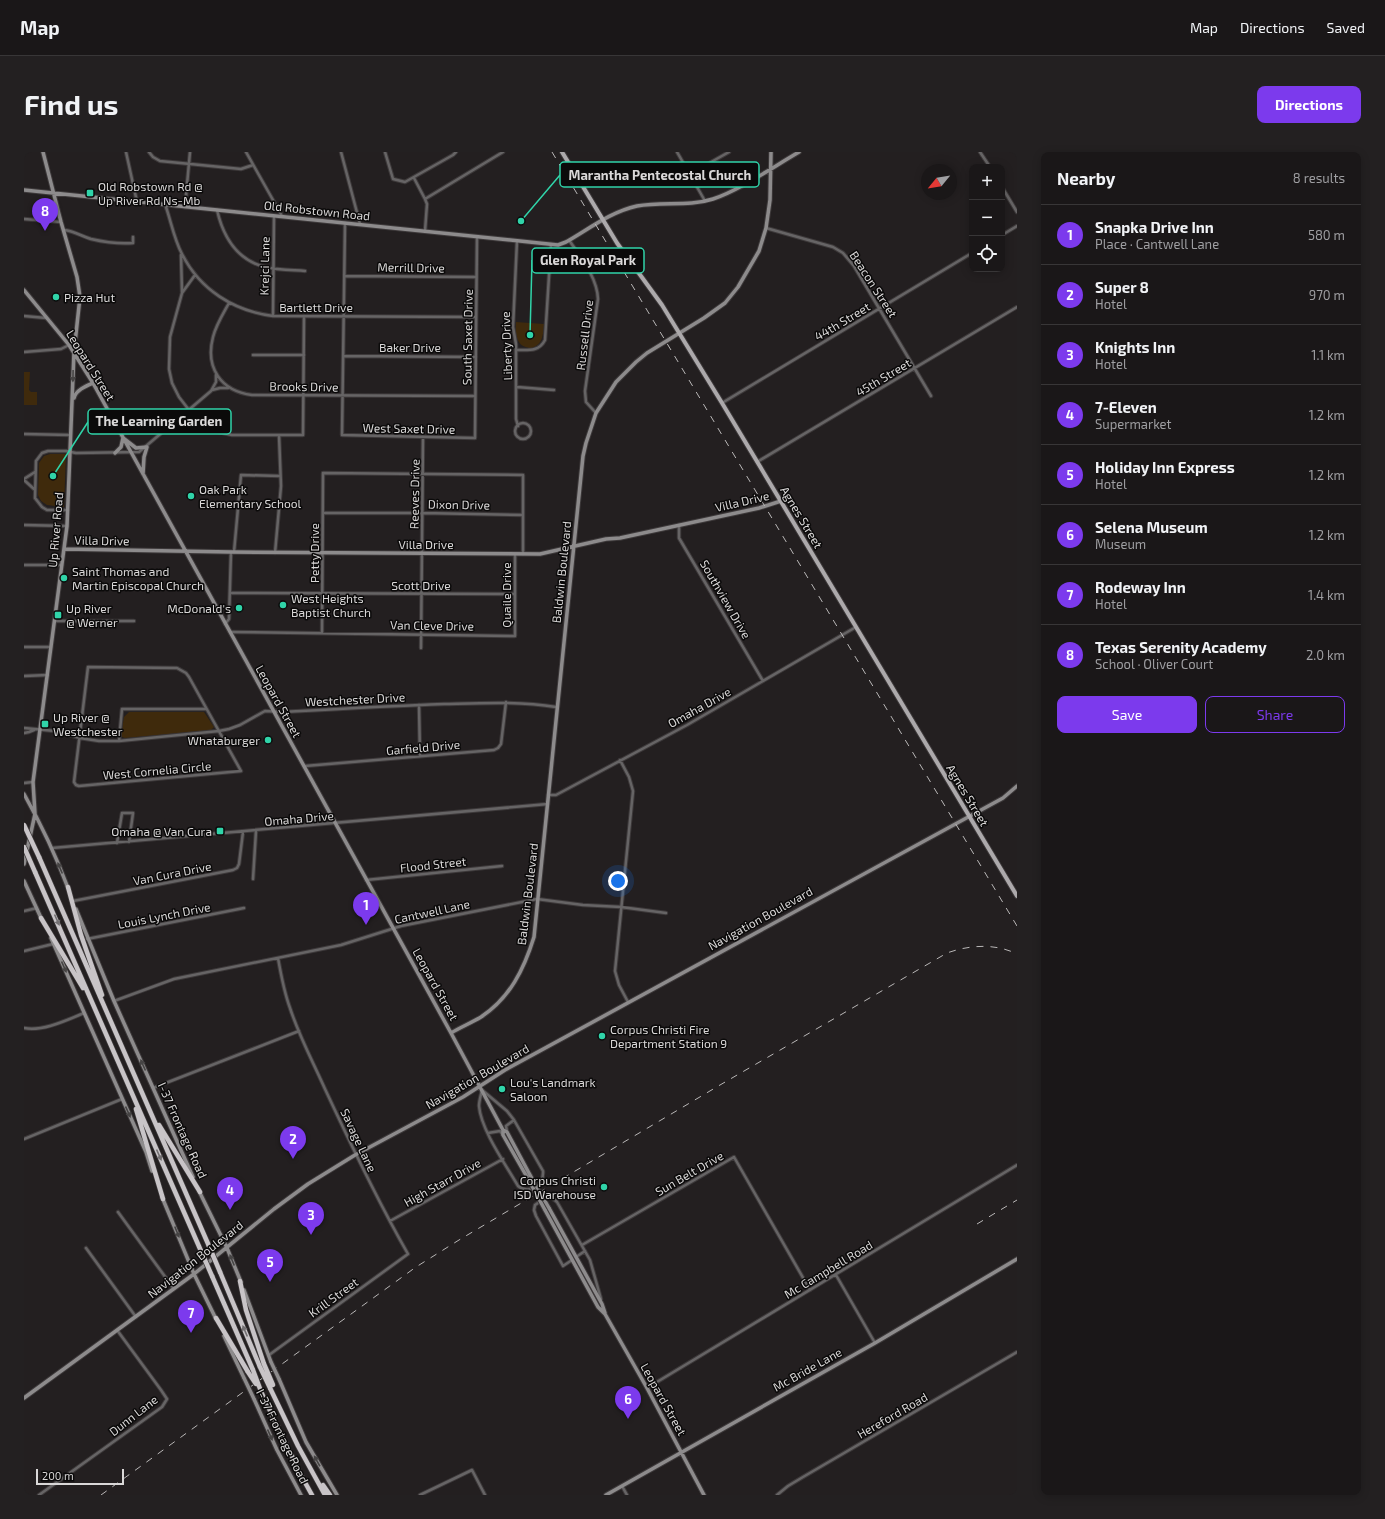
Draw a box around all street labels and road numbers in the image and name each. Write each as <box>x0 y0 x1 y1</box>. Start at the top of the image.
street label: Old Robstown Road <box>263 197 371 223</box>
street label: Krejci Lane <box>256 236 273 296</box>
street label: Beacon Street <box>847 248 901 320</box>
street label: Merrill Drive <box>377 259 445 275</box>
street label: South Saxet Drive <box>459 289 475 385</box>
street label: Russell Drive <box>573 299 595 371</box>
street label: 44th Street <box>812 299 873 343</box>
street label: Bartlett Drive <box>279 300 353 314</box>
street label: Liberty Drive <box>498 311 514 381</box>
street label: Leopard Street <box>64 327 119 403</box>
street label: Baker Drive <box>379 340 441 354</box>
street label: 45th Street <box>853 355 913 399</box>
street label: Brooks Drive <box>269 378 339 394</box>
street label: West Saxet Drive <box>363 420 455 436</box>
street label: Reeves Drive <box>406 459 422 529</box>
street label: Agnes Street <box>778 484 826 551</box>
street label: Villa Drive <box>714 488 770 514</box>
street label: Up River Road <box>45 492 65 568</box>
street label: Dixon Drive <box>428 496 490 512</box>
street label: Baldwin Boulevard <box>549 520 573 624</box>
street label: Petty Drive <box>307 523 321 583</box>
street label: Villa Drive <box>74 533 130 547</box>
street label: Villa Drive <box>398 537 454 551</box>
street label: Southview Drive <box>698 557 754 641</box>
street label: Quaile Drive <box>499 562 514 628</box>
street label: Scott Drive <box>391 578 451 592</box>
street label: Van Cleve Drive <box>390 617 474 633</box>
street label: Leopard Street <box>253 662 305 740</box>
street label: Omaha Drive <box>665 684 733 730</box>
street label: Westchester Drive <box>304 689 406 709</box>
street label: Garfield Drive <box>385 737 461 757</box>
street label: West Cornelia Circle <box>102 758 212 782</box>
street label: Agnes Street <box>944 762 992 829</box>
street label: Omaha Drive <box>264 808 334 828</box>
street label: Baldwin Boulevard <box>514 842 540 946</box>
street label: Flood Street <box>399 854 467 874</box>
street label: Van Cura Drive <box>132 859 212 887</box>
street label: Navigation Boulevard <box>705 883 815 953</box>
street label: Cantwell Lane <box>393 896 471 926</box>
street label: Louis Lynch Drive <box>116 899 212 931</box>
street label: Leopard Street <box>410 945 462 1023</box>
street label: Navigation Boulevard <box>423 1041 531 1111</box>
street label: I-37 Frontage Road <box>156 1080 210 1180</box>
street label: Savage Lane <box>338 1106 380 1174</box>
street label: Sun Belt Drive <box>652 1148 726 1198</box>
street label: High Starr Drive <box>401 1155 483 1209</box>
street label: Navigation Boulevard <box>145 1217 245 1301</box>
street label: Mc Campbell Road <box>781 1237 875 1301</box>
street label: Krill Street <box>306 1274 361 1320</box>
street label: Mc Bride Lane <box>770 1344 844 1394</box>
street label: Leopard Street <box>638 1360 690 1438</box>
street label: I-37 Frontage Road <box>254 1387 312 1485</box>
street label: Hereford Road <box>854 1389 930 1441</box>
street label: Dunn Lane <box>106 1392 160 1438</box>

